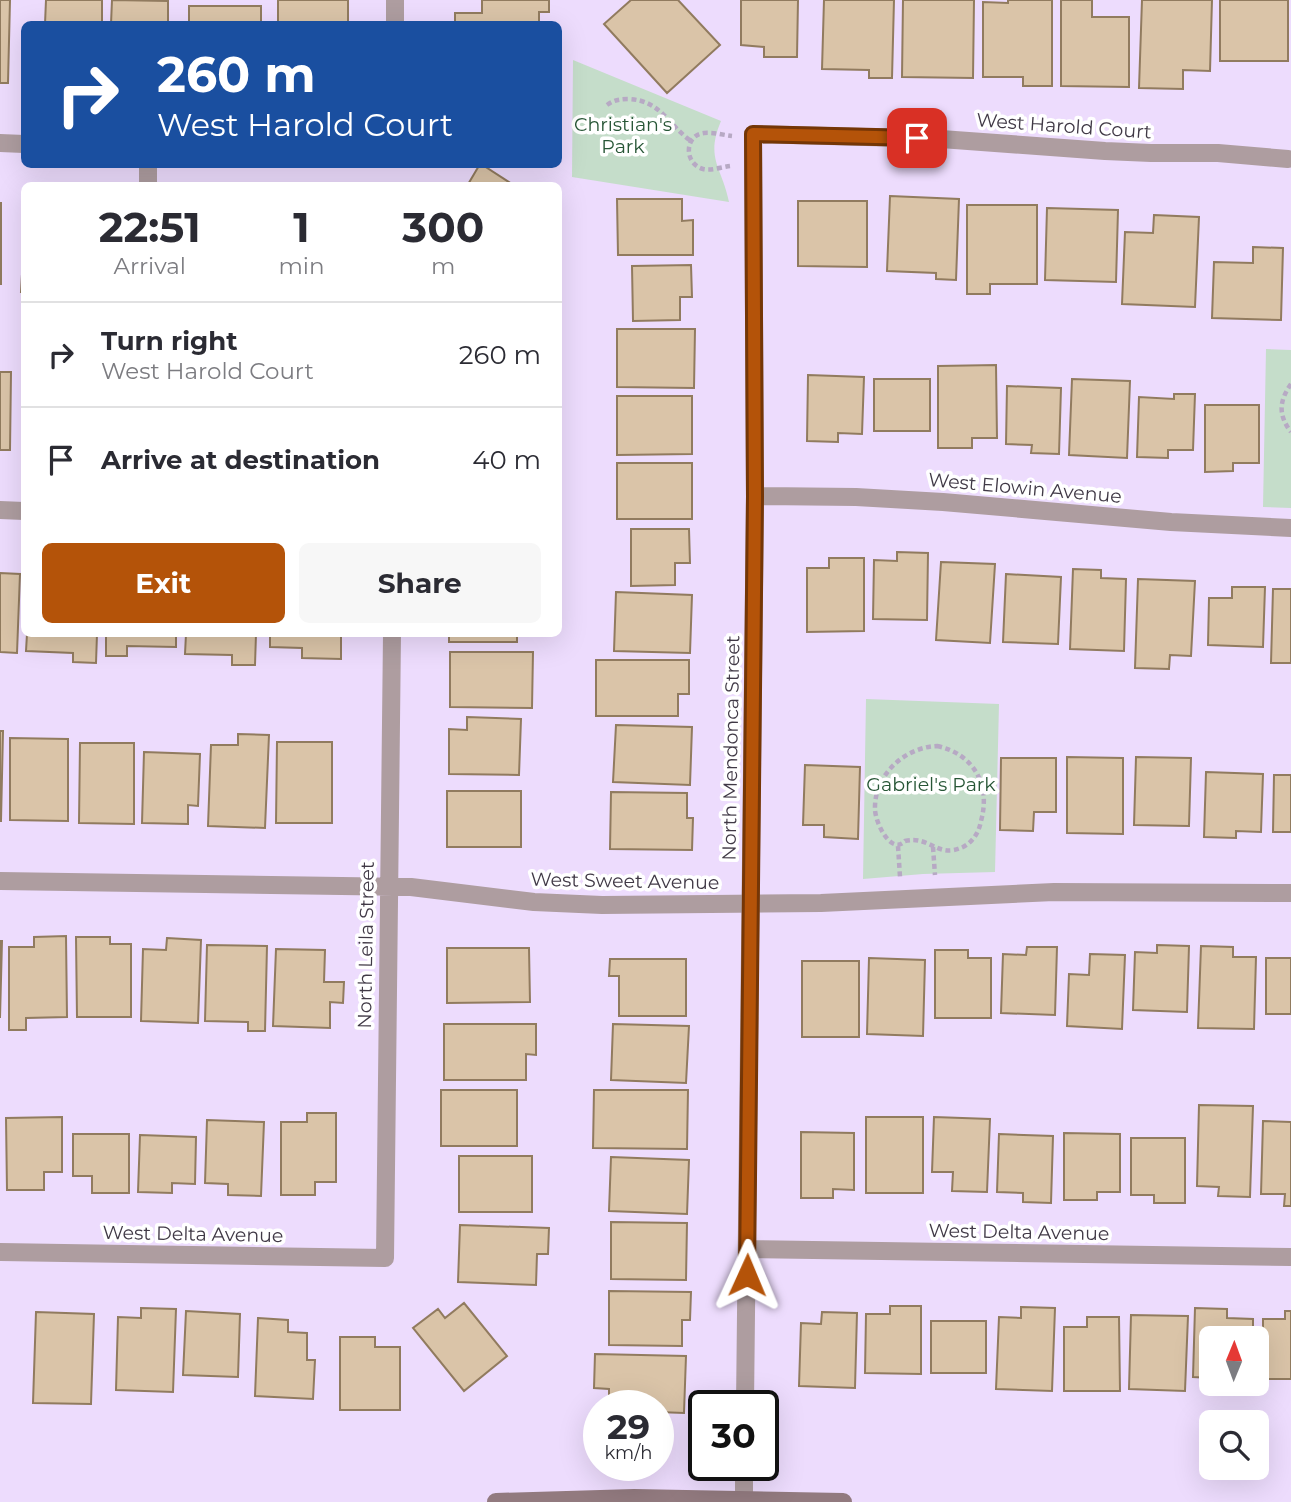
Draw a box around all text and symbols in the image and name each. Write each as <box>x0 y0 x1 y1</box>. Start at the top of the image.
text: 260 m <box>157 45 316 104</box>
icon: right <box>42 49 133 140</box>
text: West Harold Court <box>157 105 453 144</box>
pin <box>887 108 947 168</box>
street label: West Harold Court <box>976 108 1153 144</box>
park label: Christian's Park <box>574 113 672 158</box>
icon: arrive <box>898 119 936 157</box>
text: 22:51 <box>99 201 201 253</box>
text: 1 <box>293 201 310 253</box>
text: 300 <box>402 201 484 253</box>
text: Arrival <box>113 252 186 280</box>
text: min <box>278 252 325 280</box>
text: m <box>431 252 455 280</box>
text: Turn right <box>101 325 237 357</box>
icon: right <box>42 336 80 374</box>
text: 260 m <box>459 339 541 371</box>
text: West Harold Court <box>101 357 314 385</box>
icon: arrive <box>42 441 80 479</box>
text: Arrive at destination <box>101 444 380 476</box>
text: 40 m <box>472 444 541 476</box>
street label: West Elowin Avenue <box>927 468 1123 508</box>
button: Exit <box>42 543 285 623</box>
button: Share <box>299 543 541 623</box>
street label: North Mendonca Street <box>718 635 744 861</box>
park label: Gabriel's Park <box>866 773 996 796</box>
street label: North Leila Street <box>353 861 379 1029</box>
street label: West Sweet Avenue <box>530 868 720 894</box>
street label: West Delta Avenue <box>928 1219 1110 1245</box>
street label: West Delta Avenue <box>102 1221 284 1247</box>
position arrow <box>710 1238 784 1312</box>
north arrow <box>1199 1326 1269 1396</box>
map controls <box>1199 1326 1269 1480</box>
speed limit sign: 30 <box>688 1390 779 1481</box>
text: 29 <box>607 1405 650 1448</box>
button: search <box>1199 1410 1269 1480</box>
text: km/h <box>604 1442 653 1464</box>

